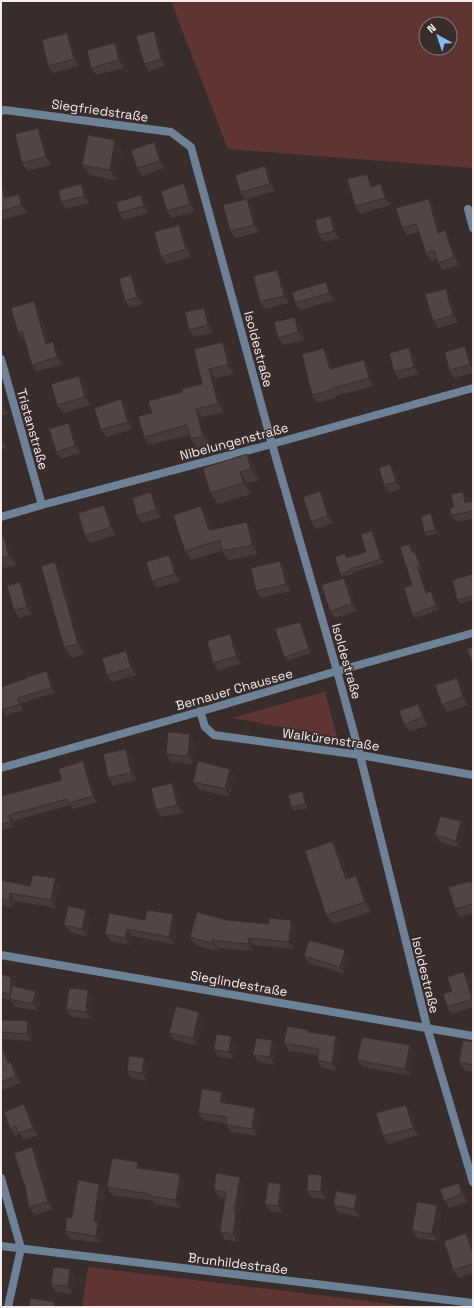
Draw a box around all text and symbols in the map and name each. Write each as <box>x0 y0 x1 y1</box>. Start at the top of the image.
north arrow <box>418 16 458 56</box>
text: N <box>424 21 439 36</box>
street label: Siegfriedstraße <box>50 95 150 126</box>
street label: Isoldestraße <box>240 309 277 389</box>
street label: Tristanstraße <box>13 387 52 472</box>
street label: Nibelungenstraße <box>178 419 290 464</box>
street label: Isoldestraße <box>328 621 365 701</box>
street label: Bernauer Chaussee <box>174 665 295 714</box>
street label: Walkürenstraße <box>281 724 381 755</box>
street label: Isoldestraße <box>408 935 443 1015</box>
street label: Sieglindestraße <box>189 967 289 1000</box>
street label: Brunhildestraße <box>187 1249 289 1278</box>

